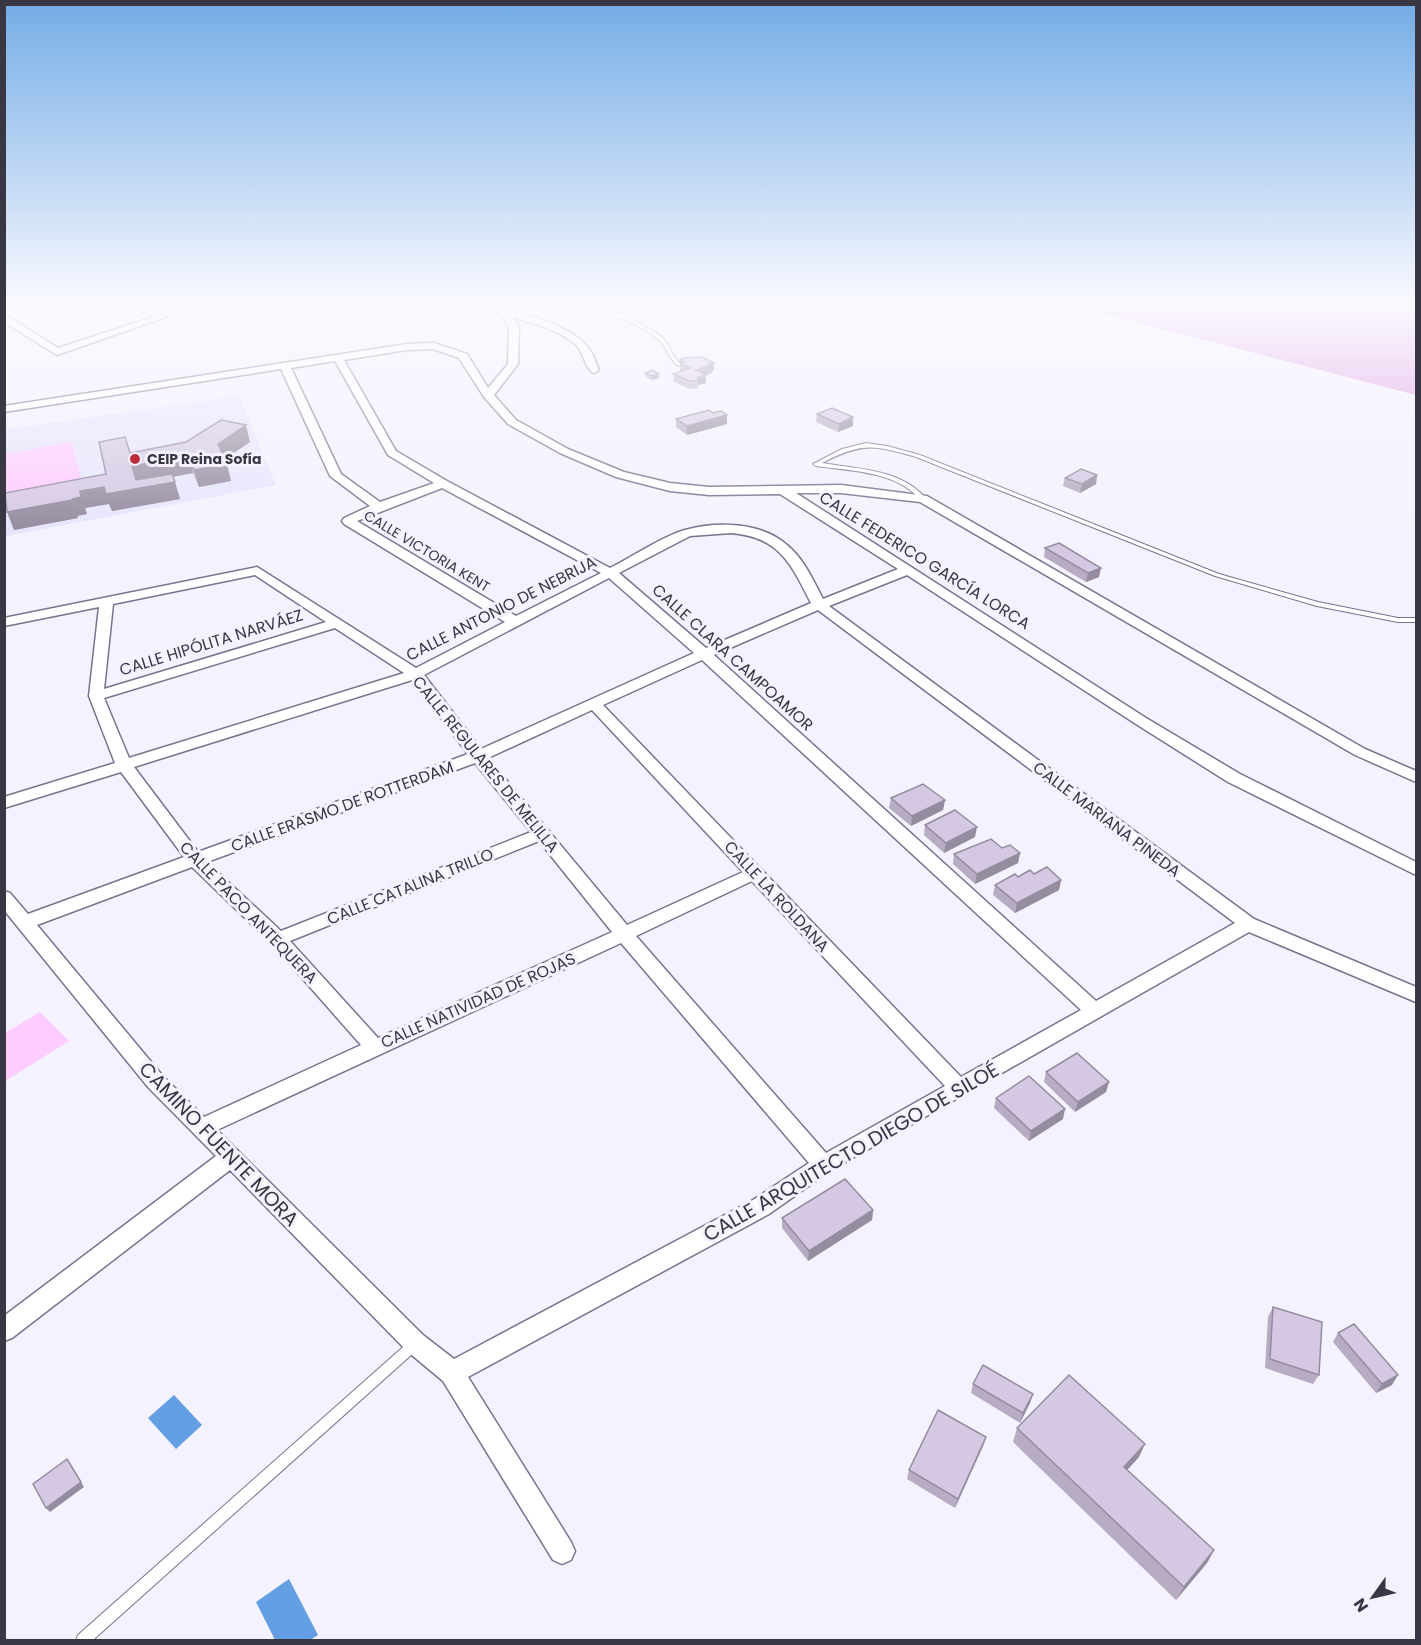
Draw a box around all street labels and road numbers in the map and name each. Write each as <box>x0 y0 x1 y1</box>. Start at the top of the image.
street label: CALLE FEDERICO GARCÍA LORCA <box>815 486 1035 635</box>
street label: CALLE VICTORIA KENT <box>360 505 494 597</box>
street label: CALLE ANTONIO DE NEBRIJA <box>402 550 601 667</box>
street label: CALLE CLARA CAMPOAMOR <box>647 579 818 736</box>
street label: CALLE HIPÓLITA NARVÁEZ <box>116 604 306 681</box>
street label: CALLE REGULARES DE MELILLA <box>407 671 564 858</box>
street label: CALLE ERASMO DE ROTTERDAM <box>228 755 457 858</box>
street label: CALLE MARIANA PINEDA <box>1028 756 1185 883</box>
street label: CALLE PACO ANTEQUERA <box>174 836 323 989</box>
street label: CALLE LA ROLDANA <box>719 836 835 957</box>
street label: CALLE CATALINA TRILLO <box>323 842 497 930</box>
street label: CALLE NATIVIDAD DE ROJAS <box>377 947 579 1054</box>
street label: CAMINO FUENTE MORA <box>133 1055 305 1233</box>
street label: CALLE ARQUITECTO DIEGO DE SILOÉ <box>698 1056 1004 1248</box>

